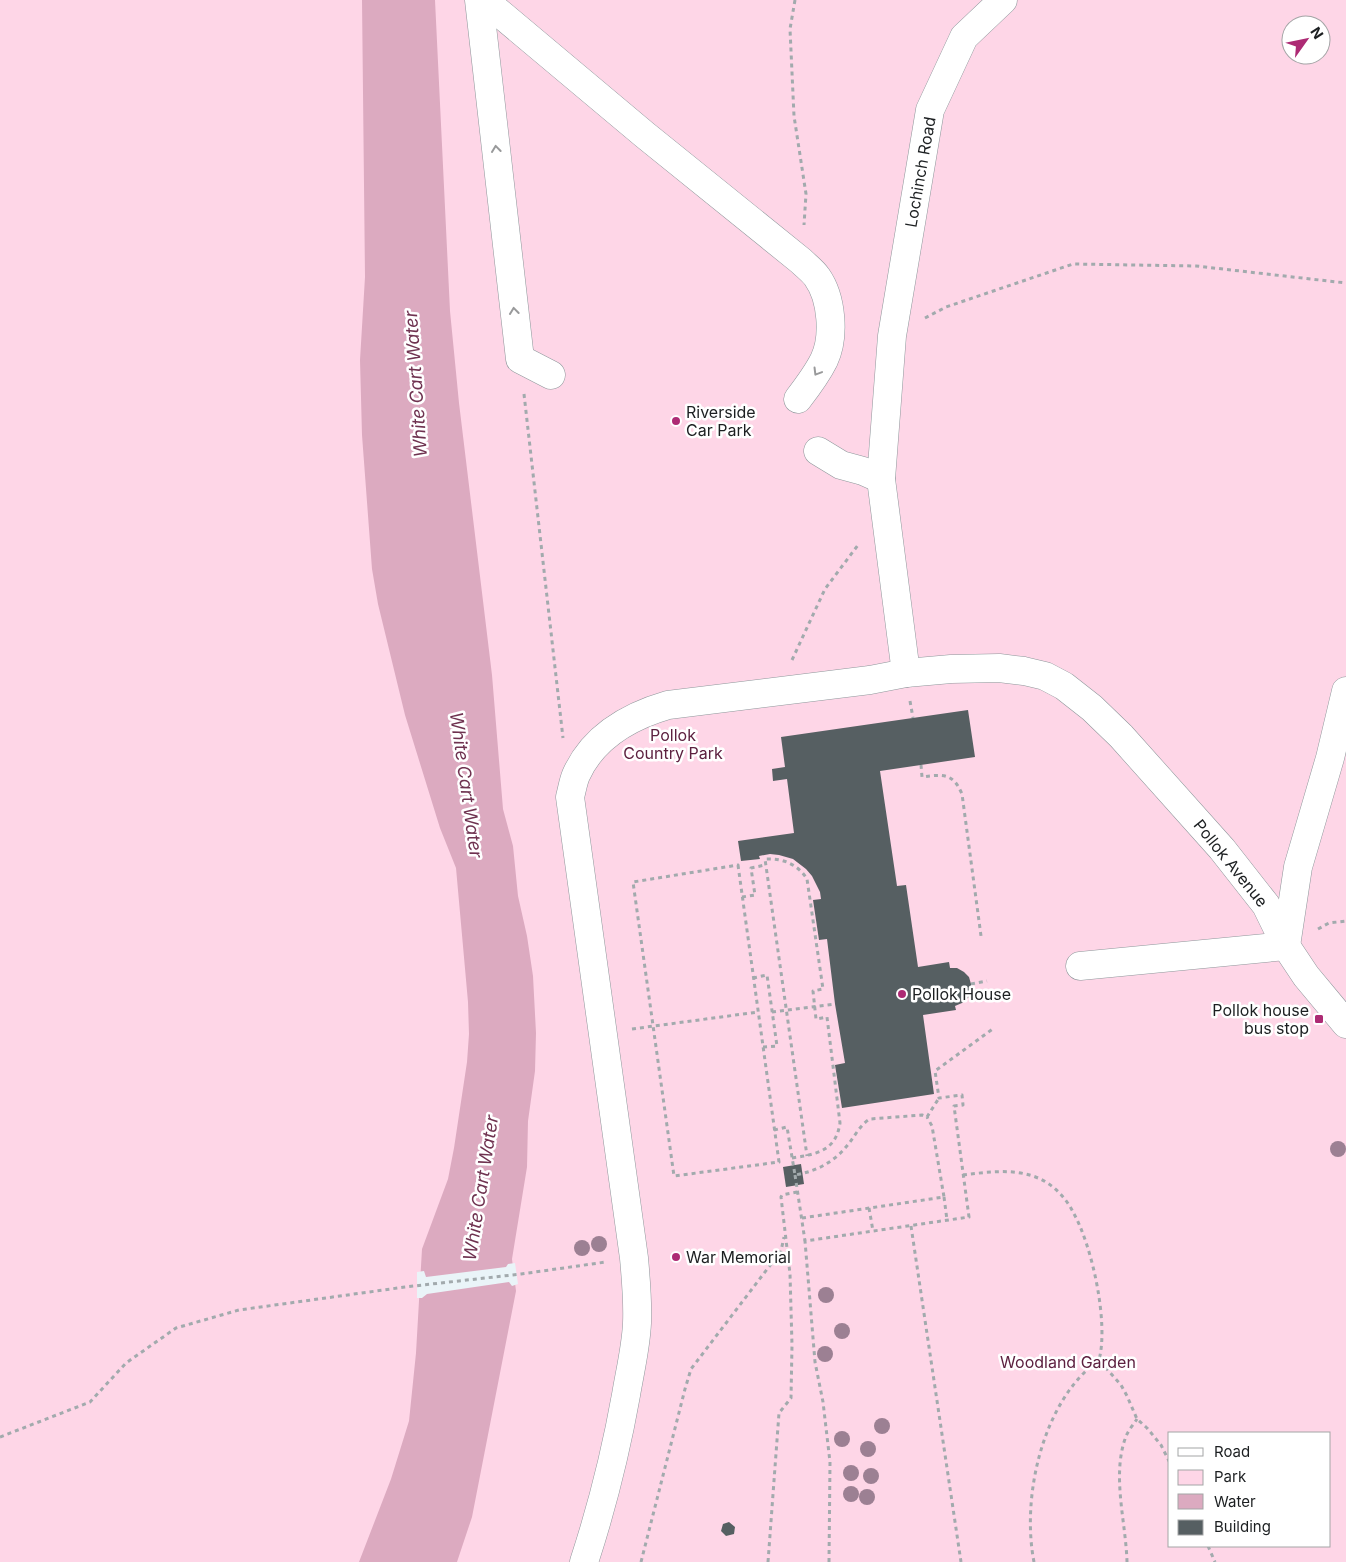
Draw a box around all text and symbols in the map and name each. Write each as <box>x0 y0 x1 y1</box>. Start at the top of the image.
north arrow <box>1281 15 1331 65</box>
text: N <box>1307 24 1327 42</box>
street label: Lochinch Road <box>900 115 940 229</box>
one-way arrow <box>491 145 502 153</box>
one-way arrow <box>509 306 520 314</box>
water label: White Cart Water <box>400 309 431 458</box>
one-way arrow <box>813 367 823 376</box>
place label: Riverside Car Park <box>686 402 756 440</box>
marker: Riverside Car Park <box>670 415 682 427</box>
water label: White Cart Water <box>446 711 487 860</box>
park label: Pollok Country Park <box>623 725 723 763</box>
street label: Pollok Avenue <box>1190 815 1272 911</box>
place label: Pollok House <box>912 984 1011 1004</box>
marker: Pollok House <box>896 988 908 1000</box>
place label: Pollok house bus stop <box>1212 1000 1309 1038</box>
marker: Pollok house bus stop <box>1313 1013 1325 1025</box>
water label: White Cart Water <box>459 1113 503 1262</box>
place label: War Memorial <box>686 1247 791 1267</box>
marker: War Memorial <box>670 1251 682 1263</box>
park label: Woodland Garden <box>1000 1352 1136 1372</box>
legend <box>1168 1432 1331 1547</box>
text: Road <box>1214 1442 1250 1461</box>
text: Park <box>1214 1467 1247 1486</box>
text: Water <box>1214 1492 1256 1511</box>
text: Building <box>1214 1517 1271 1536</box>

